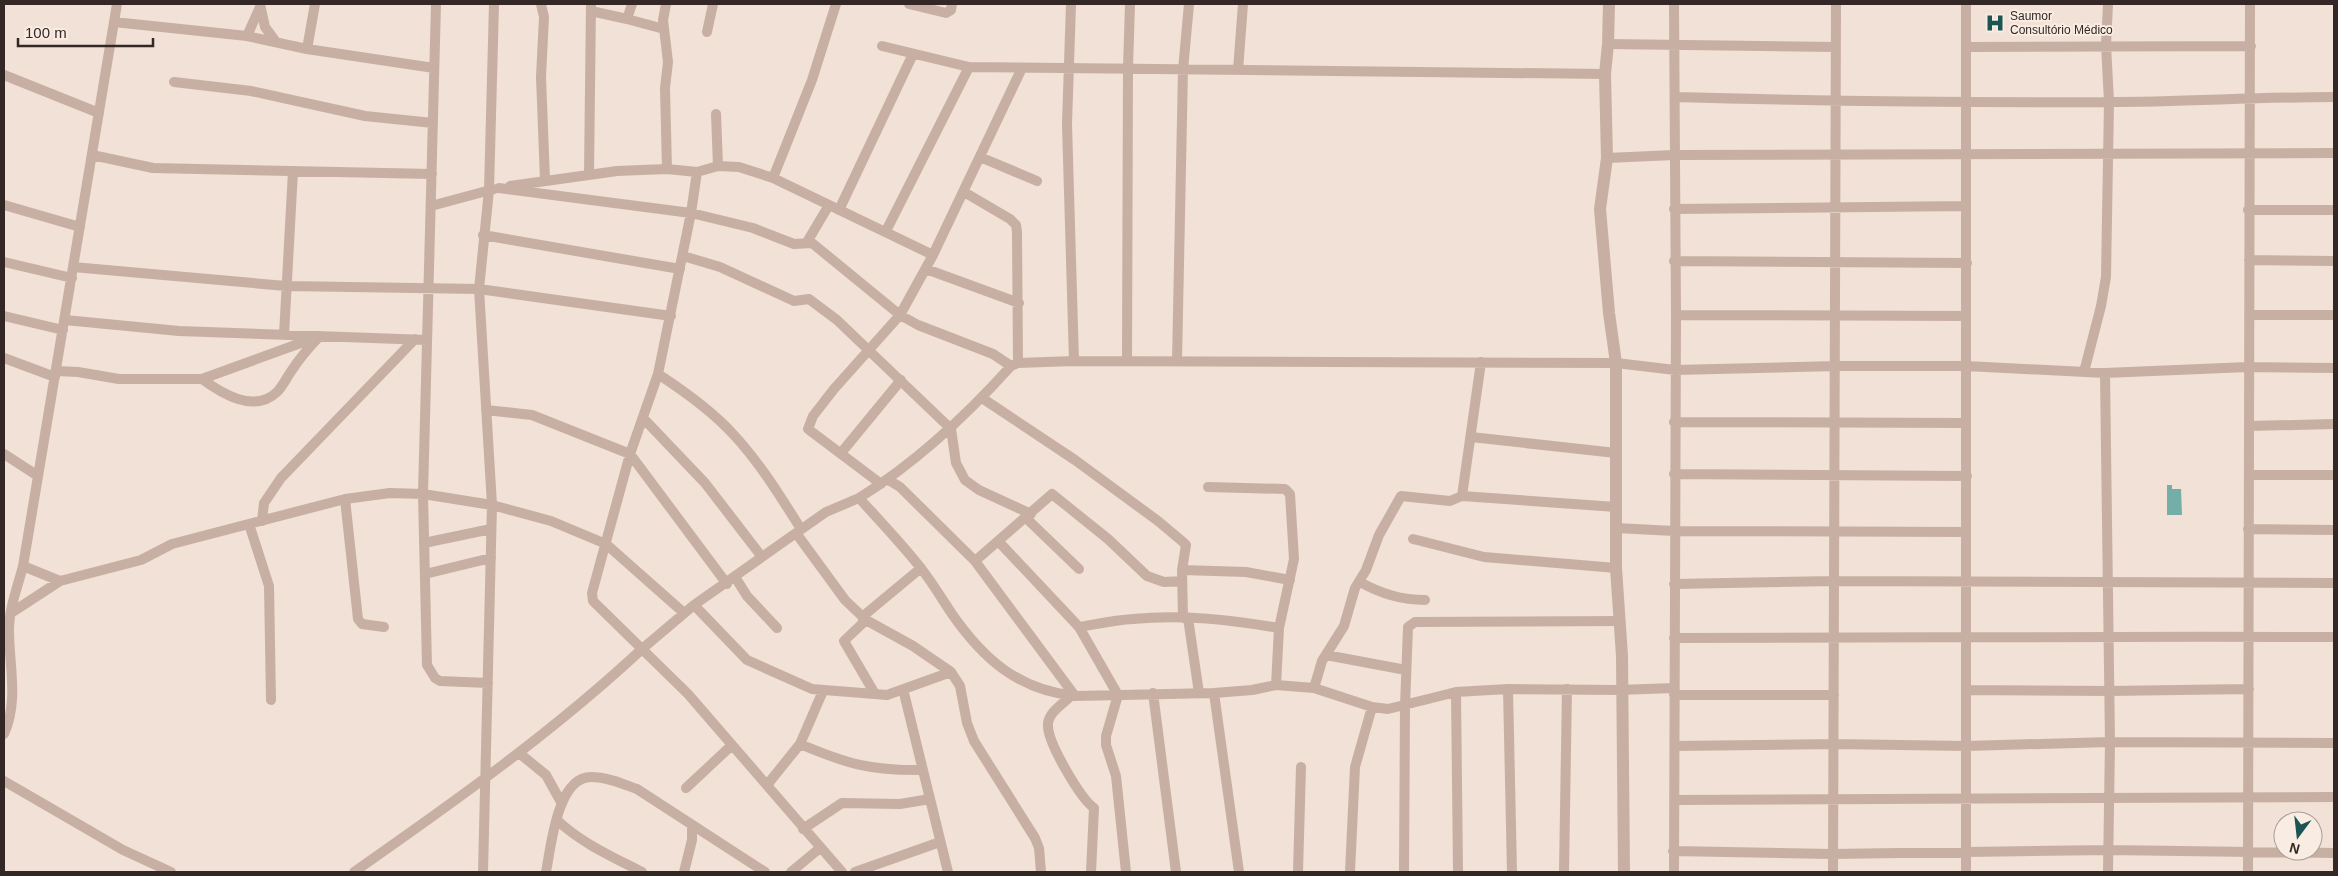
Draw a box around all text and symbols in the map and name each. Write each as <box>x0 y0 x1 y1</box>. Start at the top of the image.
place label: Saumor Consultório Médico <box>2010 9 2113 37</box>
hospital icon: Saumor Consultório Médico <box>1984 12 2006 34</box>
scale bar <box>18 15 152 47</box>
text: 100 m <box>25 24 67 41</box>
north arrow <box>2273 811 2323 861</box>
text: N <box>2288 840 2302 858</box>

